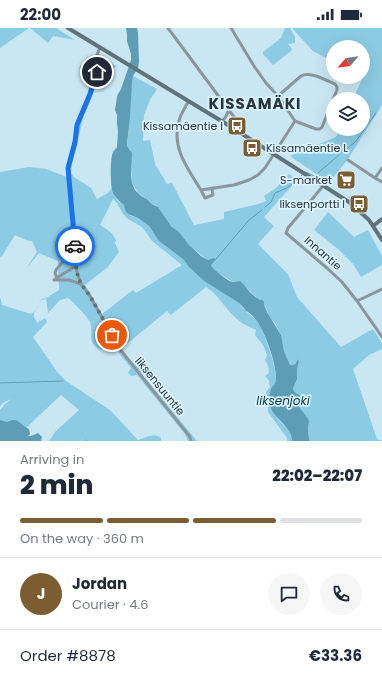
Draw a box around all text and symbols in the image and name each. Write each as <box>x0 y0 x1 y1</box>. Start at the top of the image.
text: 22:00 <box>20 4 61 25</box>
north arrow <box>326 40 370 84</box>
map controls <box>326 40 370 136</box>
pin <box>80 55 114 89</box>
icon: home <box>86 61 108 83</box>
button: layers <box>326 92 370 136</box>
district label: KISSAMÄKI <box>208 93 302 114</box>
bus stop icon: Kissamäentie I <box>226 115 248 137</box>
place label: Kissamäentie I <box>143 118 223 134</box>
bus stop icon: Kissamäentie L <box>241 137 263 159</box>
place label: Kissamäentie L <box>266 140 348 156</box>
supermarket icon: S-market <box>335 169 357 191</box>
place label: S-market <box>280 172 332 188</box>
bus stop icon: Iiksenportti I <box>348 193 370 215</box>
place label: Iiksenportti I <box>279 196 345 212</box>
courier <box>55 226 95 266</box>
street label: Innantie <box>301 232 345 274</box>
icon: car <box>64 235 86 257</box>
pin <box>95 318 129 352</box>
icon: bag <box>101 324 123 346</box>
street label: Iiksensuuntie <box>131 353 189 419</box>
water label: Iiksenjoki <box>256 392 311 409</box>
text: Arriving in <box>20 450 84 469</box>
text: 22:02–22:07 <box>272 465 362 486</box>
text: 2 min <box>20 467 93 503</box>
text: On the way · 360 m <box>20 529 144 548</box>
text: Jordan <box>72 573 127 594</box>
button: chat <box>268 573 310 615</box>
button: phone <box>320 573 362 615</box>
text: J <box>37 583 45 604</box>
text: Courier · 4.6 <box>72 595 149 614</box>
text: Order #8878 <box>20 645 116 666</box>
text: €33.36 <box>309 645 362 666</box>

